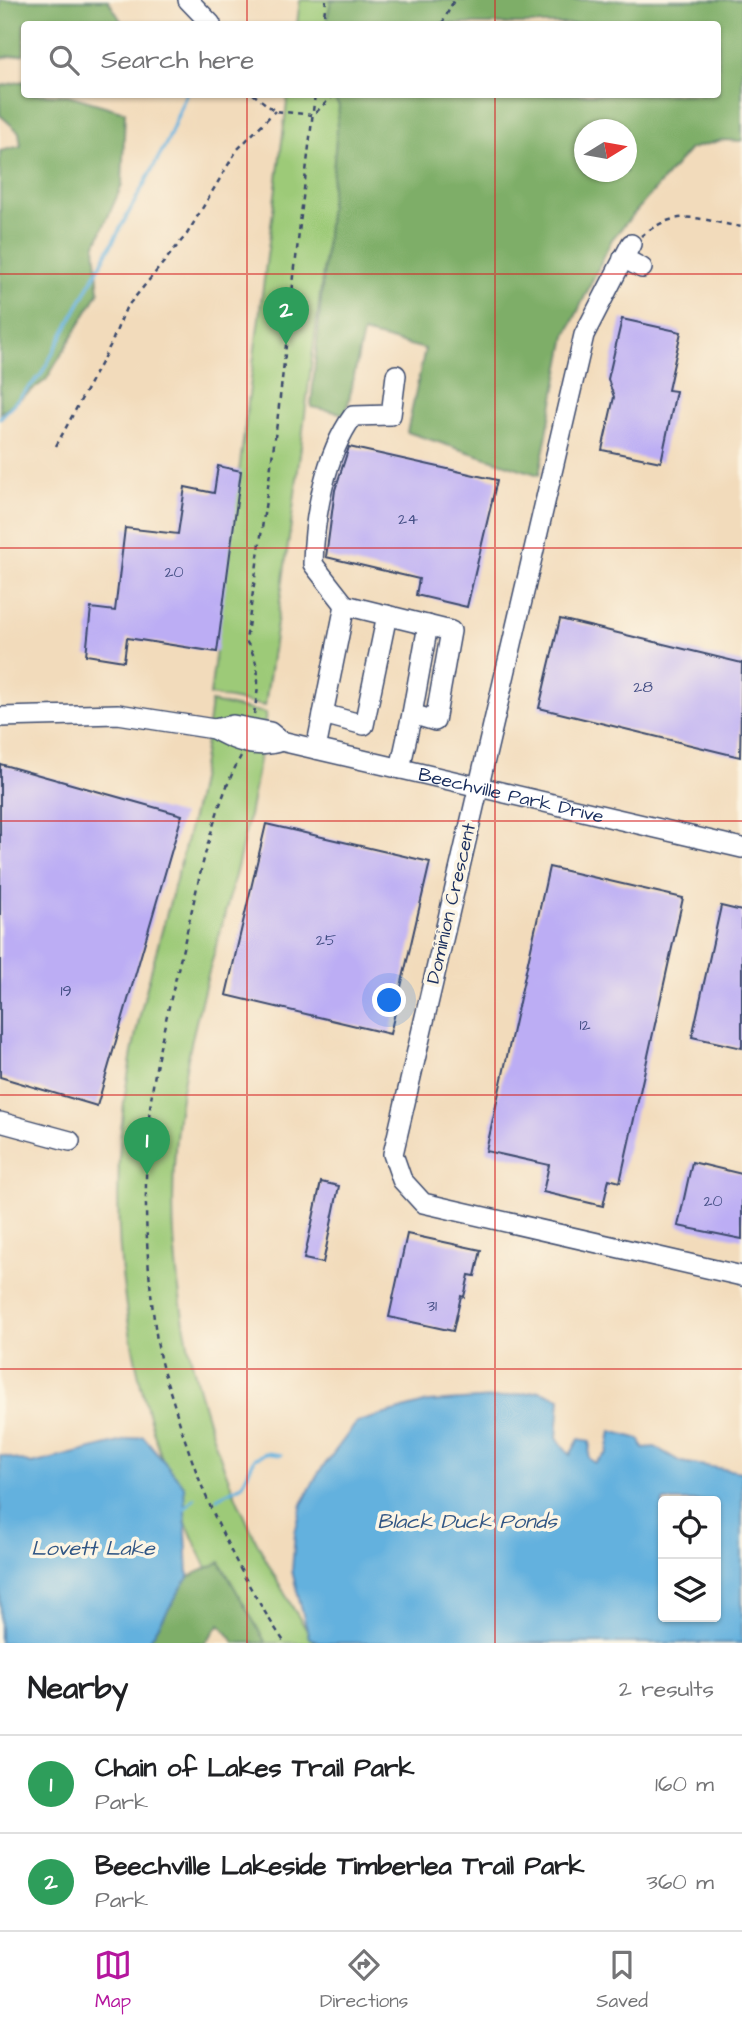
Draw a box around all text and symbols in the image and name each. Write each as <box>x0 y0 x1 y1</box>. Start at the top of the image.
search box <box>21 21 721 98</box>
icon: search <box>45 41 83 79</box>
text: Search here <box>101 42 254 78</box>
north arrow <box>574 119 637 182</box>
pin: 2 <box>263 287 309 345</box>
house number: 24 <box>398 508 418 530</box>
house number: 20 <box>164 561 184 583</box>
house number: 28 <box>633 676 653 698</box>
street label: Beechville Park Drive <box>416 761 606 831</box>
street label: Dominion Crescent <box>420 820 483 986</box>
house number: 25 <box>316 929 337 951</box>
house number: 19 <box>60 980 72 1002</box>
your location <box>372 983 406 1017</box>
house number: 12 <box>579 1014 591 1036</box>
pin: 1 <box>124 1117 170 1175</box>
house number: 20 <box>703 1190 723 1212</box>
house number: 31 <box>427 1295 437 1317</box>
map controls <box>658 1496 721 1622</box>
button: locate <box>658 1496 721 1559</box>
water label: Black Duck Ponds <box>377 1507 558 1536</box>
water label: Lovett Lake <box>31 1534 156 1563</box>
button: layers <box>658 1559 721 1622</box>
text: Nearby <box>28 1668 128 1710</box>
text: 2 results <box>619 1673 714 1705</box>
text: Chain of Lakes Trail Park <box>95 1750 414 1786</box>
text: 1 <box>50 1768 52 1800</box>
text: 160 m <box>655 1768 714 1800</box>
text: Park <box>95 1786 148 1818</box>
text: Beechville Lakeside Timberlea Trail Park <box>95 1848 585 1884</box>
text: 2 <box>44 1866 58 1898</box>
text: 360 m <box>646 1866 714 1898</box>
text: Park <box>95 1884 148 1916</box>
tab: Map <box>94 1946 132 2015</box>
tab: Directions <box>320 1946 408 2015</box>
tab: Saved <box>596 1946 648 2015</box>

